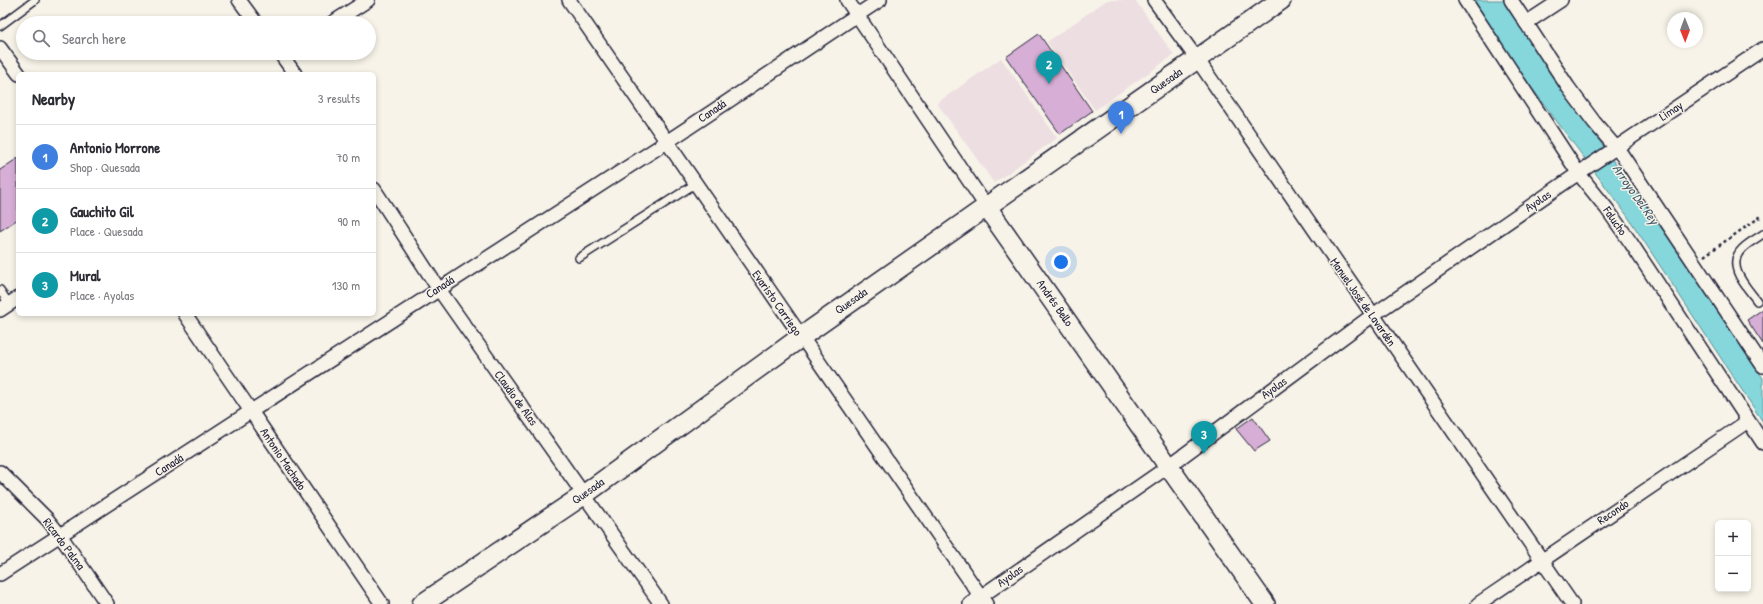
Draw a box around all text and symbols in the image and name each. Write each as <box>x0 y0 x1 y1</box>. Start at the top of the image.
north arrow <box>1667 12 1703 48</box>
search box <box>16 16 376 60</box>
icon: search <box>30 27 52 49</box>
text: Search here <box>62 28 126 49</box>
pin: 2 <box>1036 51 1062 84</box>
street label: Quesada <box>1146 63 1186 98</box>
text: Nearby <box>32 87 75 110</box>
text: 3 results <box>318 89 360 107</box>
street label: Canadá <box>694 95 729 126</box>
street label: Limay <box>1656 97 1686 125</box>
pin: 1 <box>1108 101 1134 134</box>
text: Antonio Morrone <box>70 137 160 158</box>
text: 1 <box>43 148 47 166</box>
text: 70 m <box>336 148 360 166</box>
text: Shop · Quesada <box>70 158 140 176</box>
water label: Arroyo Del Rey <box>1609 160 1664 229</box>
street label: Ayolas <box>1521 185 1555 216</box>
text: Gauchito Gil <box>70 201 134 222</box>
street label: Falucho <box>1599 202 1632 239</box>
text: 2 <box>42 212 48 230</box>
text: 90 m <box>338 212 360 230</box>
text: Place · Quesada <box>70 222 143 240</box>
your location <box>1051 252 1071 272</box>
street label: Manuel José de Lavardén <box>1326 254 1400 349</box>
text: Mural <box>70 265 101 286</box>
street label: Evaristo Carriego <box>748 266 806 339</box>
street label: Canadá <box>422 271 458 302</box>
text: 3 <box>42 276 48 294</box>
text: 130 m <box>332 276 360 294</box>
street label: Andrés Bello <box>1033 276 1078 330</box>
street label: Quesada <box>831 283 871 318</box>
text: Place · Ayolas <box>70 286 134 304</box>
street label: Claudio de Alas <box>490 366 543 429</box>
street label: Ayolas <box>1257 372 1290 403</box>
pin: 3 <box>1191 421 1217 454</box>
street label: Antonio Machado <box>256 424 311 493</box>
street label: Canadá <box>151 449 187 480</box>
street label: Quesada <box>568 473 608 508</box>
street label: Recondo <box>1594 495 1632 528</box>
street label: Ricardo Palma <box>39 514 90 573</box>
map controls <box>1715 520 1751 592</box>
button: + <box>1715 520 1751 556</box>
button: − <box>1715 556 1751 592</box>
street label: Ayolas <box>993 560 1026 591</box>

